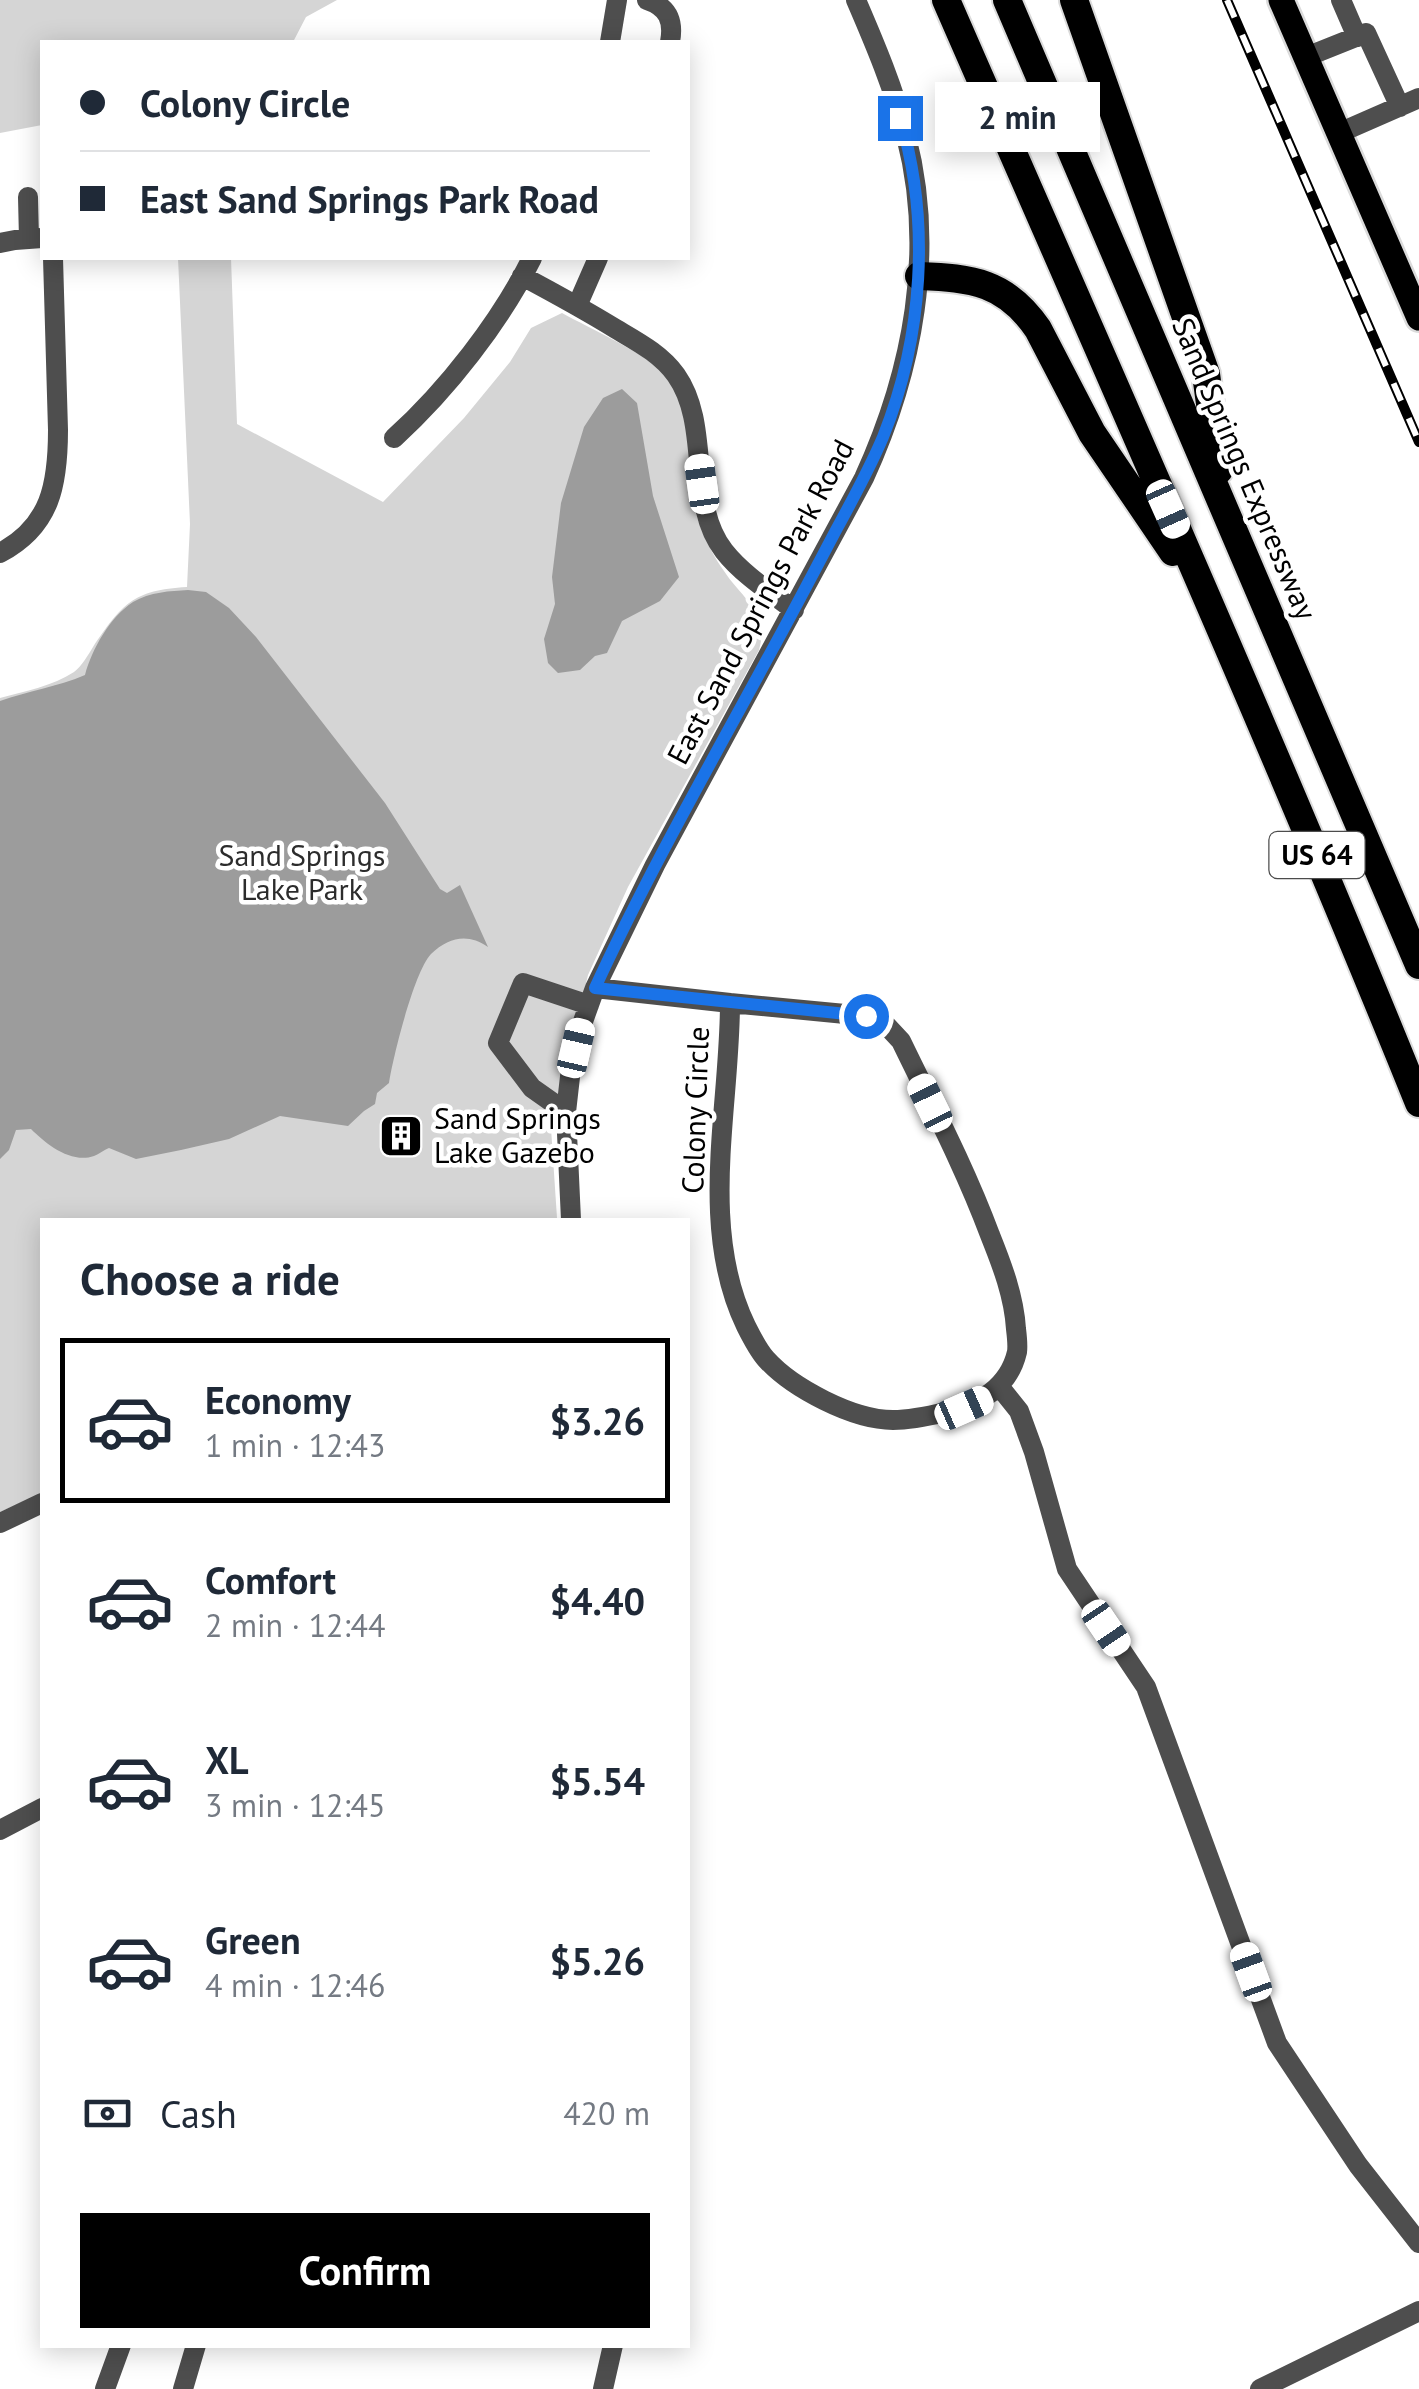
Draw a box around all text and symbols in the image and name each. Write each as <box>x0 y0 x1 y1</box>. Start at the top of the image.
text: Colony Circle <box>140 78 350 127</box>
callout: 2 min <box>935 83 1100 153</box>
route end <box>878 96 923 141</box>
text: 2 min <box>978 96 1057 138</box>
text: East Sand Springs Park Road <box>140 174 599 223</box>
street label: Sand Springs Expressway <box>1164 312 1327 625</box>
street label: East Sand Springs Park Road <box>657 432 862 770</box>
car <box>683 452 721 516</box>
car <box>1142 475 1194 543</box>
road number: US 64 <box>1270 832 1364 878</box>
park label: Sand Springs Lake Park <box>219 835 385 908</box>
route start <box>844 994 889 1039</box>
car <box>555 1015 597 1081</box>
street label: Colony Circle <box>672 1026 717 1194</box>
car <box>903 1069 957 1137</box>
place label: Sand Springs Lake Gazebo <box>434 1098 601 1171</box>
building icon: Sand Springs Lake Gazebo <box>378 1113 424 1159</box>
text: Choose a ride <box>80 1249 340 1307</box>
text: Economy <box>205 1375 351 1424</box>
icon: car <box>85 1376 175 1466</box>
car <box>930 1382 998 1434</box>
text: $3.26 <box>549 1396 645 1445</box>
text: 1 min · 12:43 <box>205 1424 385 1466</box>
text: Comfort <box>205 1555 336 1604</box>
icon: car <box>85 1556 175 1646</box>
text: $4.40 <box>549 1576 645 1625</box>
car <box>1077 1595 1135 1661</box>
text: 2 min · 12:44 <box>205 1604 385 1646</box>
text: XL <box>205 1735 249 1784</box>
icon: car <box>85 1736 175 1826</box>
text: $5.54 <box>549 1756 645 1805</box>
text: 3 min · 12:45 <box>205 1784 385 1826</box>
text: Green <box>205 1915 301 1964</box>
icon: car <box>85 1916 175 2006</box>
text: $5.26 <box>549 1936 645 1985</box>
car <box>1227 1939 1275 2005</box>
text: 4 min · 12:46 <box>205 1964 385 2006</box>
icon: cash <box>80 2086 135 2141</box>
text: Cash <box>160 2089 237 2138</box>
text: 420 m <box>563 2092 650 2134</box>
button: Confirm <box>80 2213 650 2328</box>

